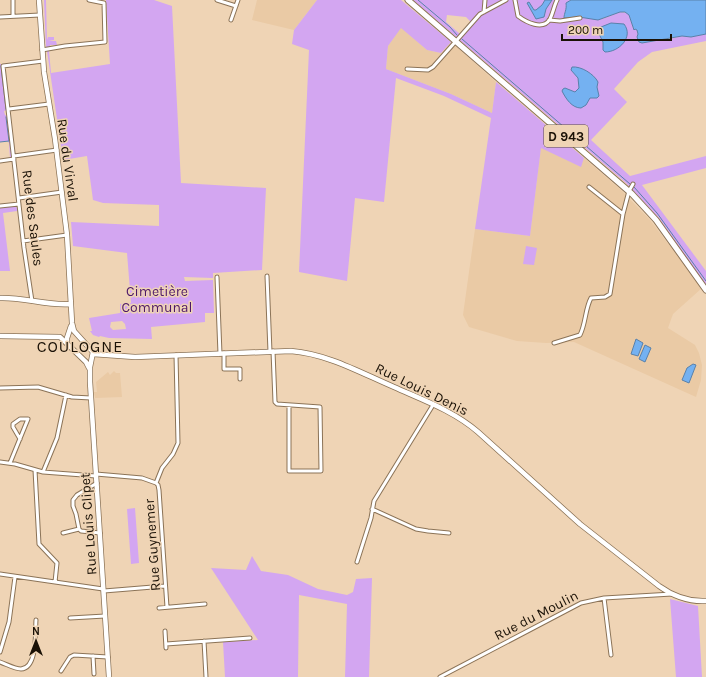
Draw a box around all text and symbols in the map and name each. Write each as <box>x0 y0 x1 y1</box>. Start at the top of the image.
scale bar <box>562 16 671 42</box>
text: 200 m <box>568 23 603 37</box>
street label: Rue du Virval <box>53 118 82 203</box>
road number: D 943 <box>544 125 588 147</box>
street label: Rue des Saules <box>18 169 47 267</box>
park label: Cimetière Communal <box>122 283 192 316</box>
district label: COULOGNE <box>37 337 123 356</box>
street label: Rue Louis Denis <box>372 360 471 419</box>
street label: Rue Louis Clipet <box>76 472 101 576</box>
street label: Rue Guynemer <box>141 497 164 592</box>
street label: Rue du Moulin <box>491 587 581 644</box>
north arrow <box>16 621 56 661</box>
text: N <box>32 625 40 638</box>

